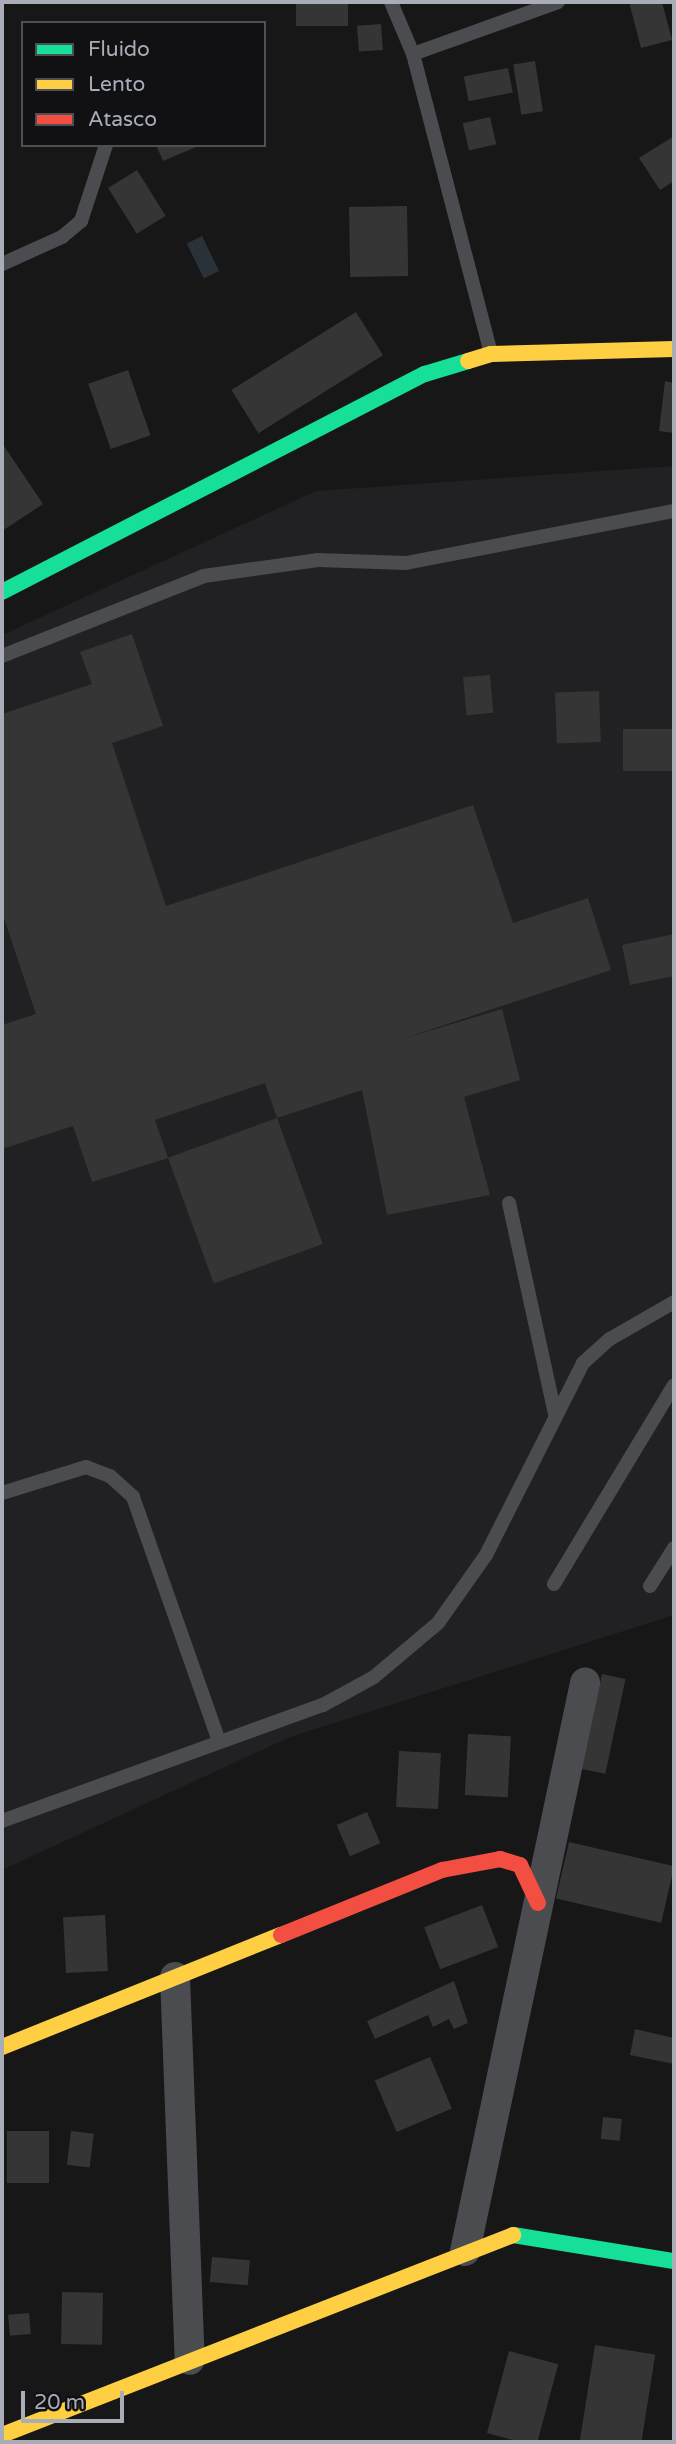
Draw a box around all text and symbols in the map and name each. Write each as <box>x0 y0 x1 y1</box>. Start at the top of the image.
legend <box>21 21 266 147</box>
text: Fluido <box>88 37 150 62</box>
text: Lento <box>88 72 145 97</box>
text: Atasco <box>88 107 157 132</box>
scale bar <box>24 2378 128 2422</box>
text: 20 m <box>34 2390 85 2415</box>

